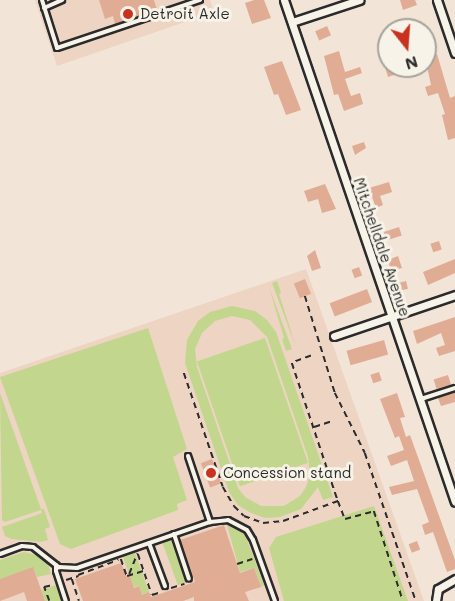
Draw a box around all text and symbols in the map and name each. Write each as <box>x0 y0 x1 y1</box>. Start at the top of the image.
place label: Detroit Axle <box>140 5 230 23</box>
marker: Detroit Axle <box>121 7 135 21</box>
north arrow <box>377 18 437 78</box>
text: N <box>403 52 421 76</box>
street label: Mitchelldale Avenue <box>350 175 414 319</box>
place label: Concession stand <box>223 464 351 482</box>
marker: Concession stand <box>204 466 218 480</box>

